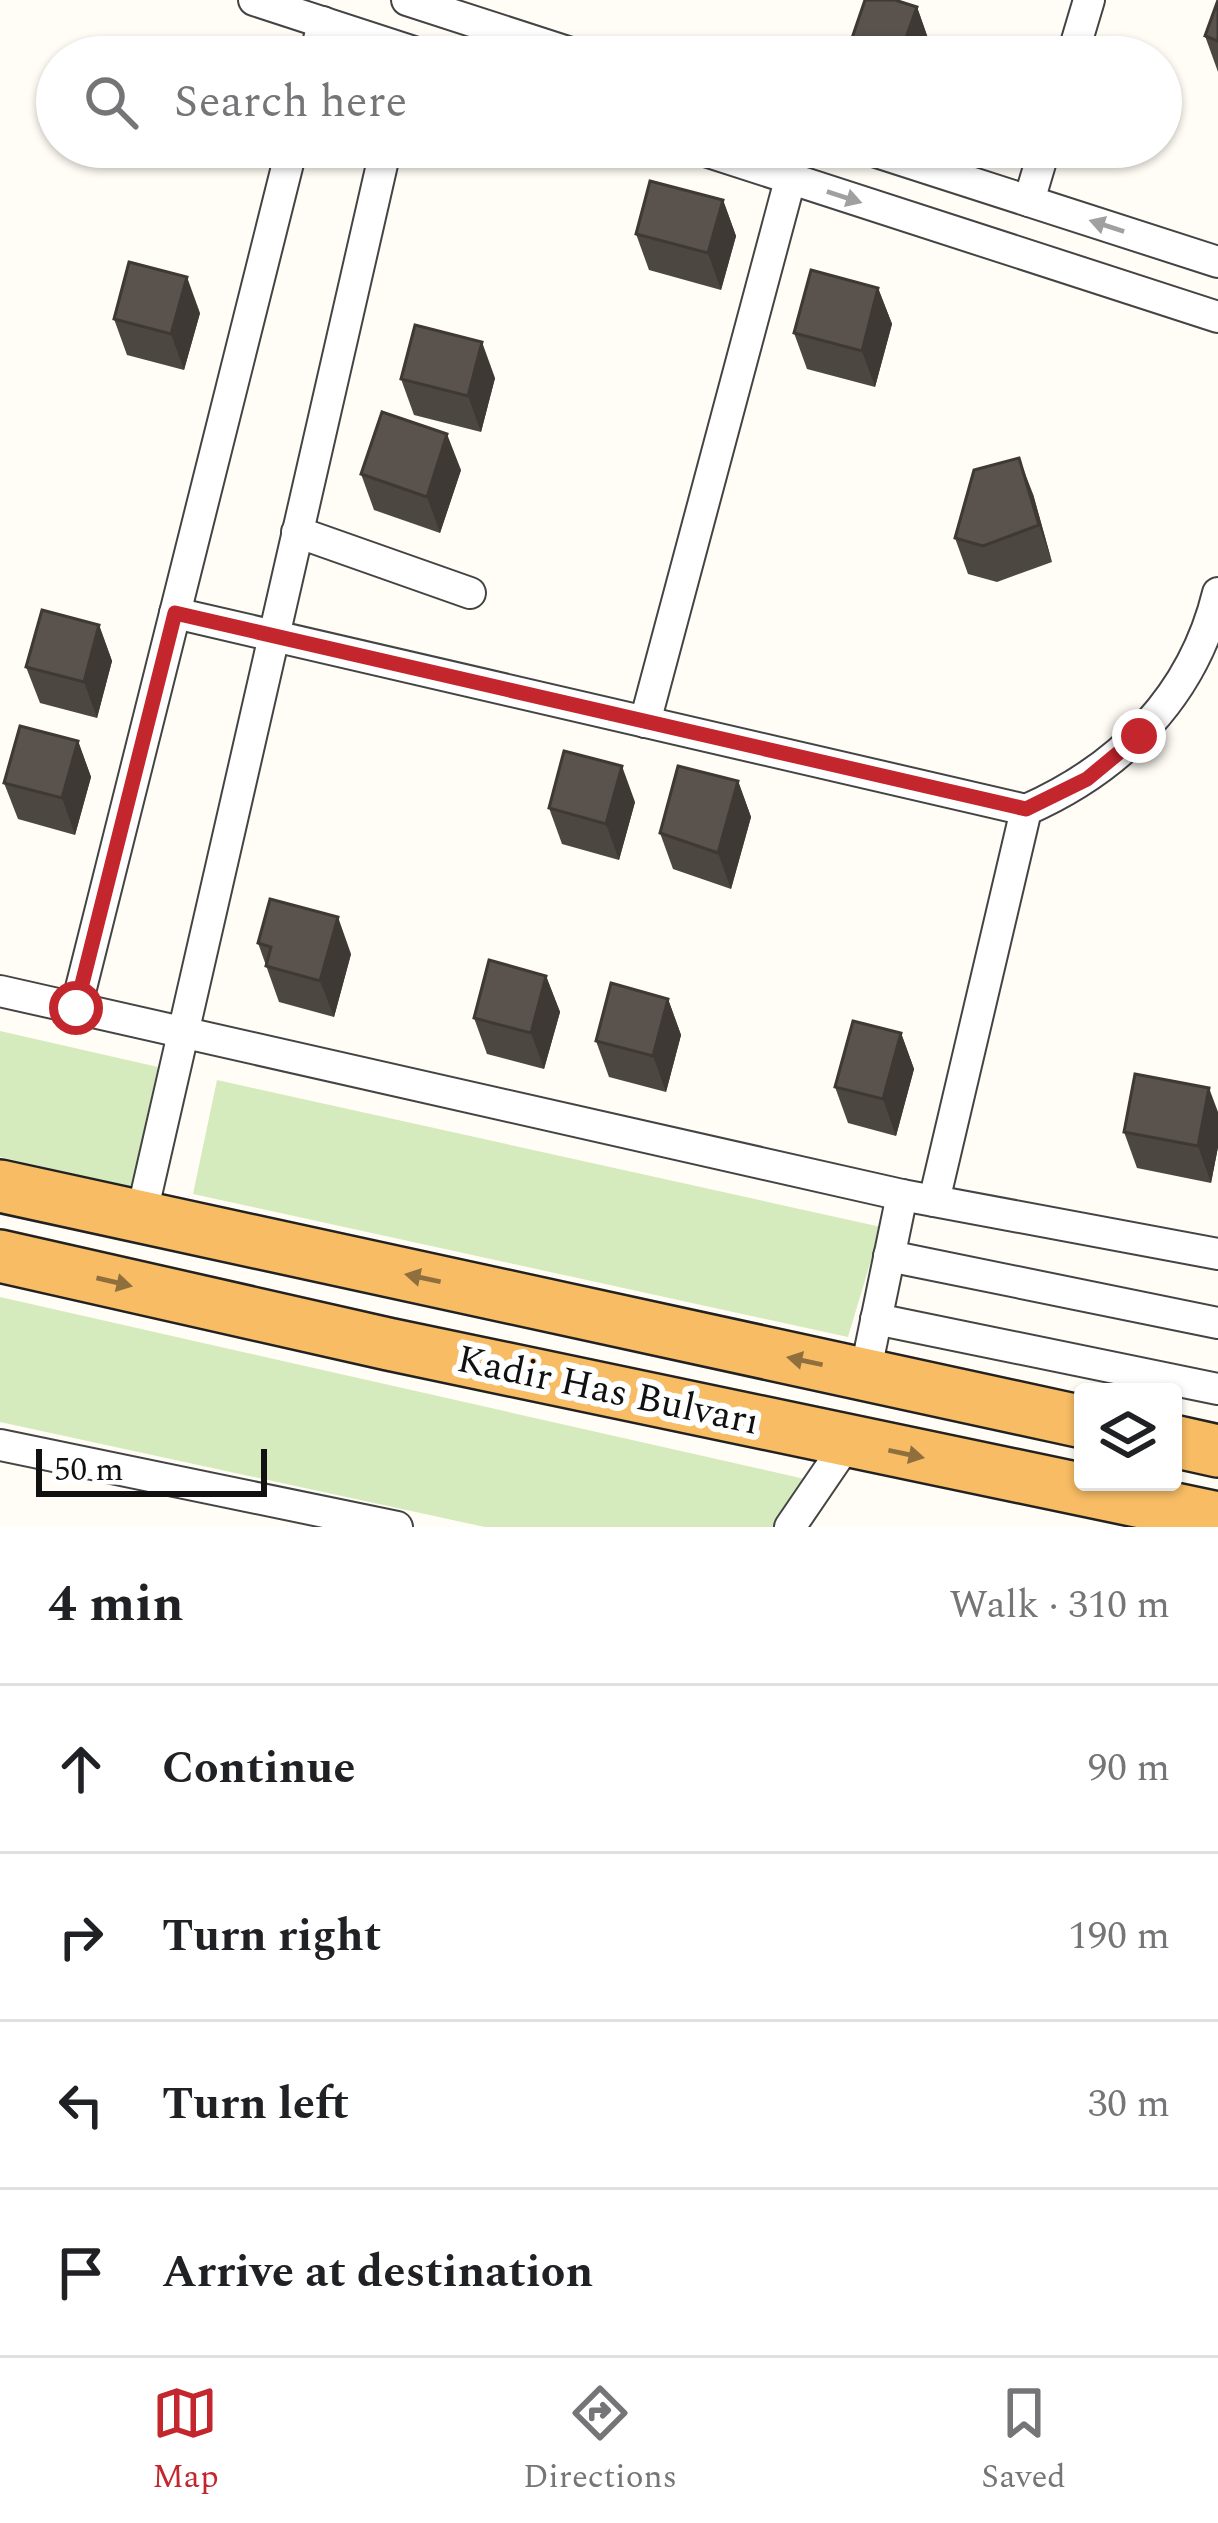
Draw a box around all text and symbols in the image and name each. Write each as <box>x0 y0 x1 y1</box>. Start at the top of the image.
search box <box>36 36 1182 168</box>
text: Search here <box>174 68 407 137</box>
icon: search <box>78 69 144 135</box>
one-way arrow <box>826 189 863 208</box>
one-way arrow <box>1088 216 1125 235</box>
route end <box>1112 709 1166 763</box>
route start <box>49 981 103 1035</box>
one-way arrow <box>404 1268 442 1287</box>
one-way arrow <box>96 1273 133 1292</box>
street label: Kadir Has Bulvarı <box>452 1330 764 1452</box>
one-way arrow <box>785 1351 823 1370</box>
map controls <box>1074 1383 1182 1491</box>
button: layers <box>1074 1383 1182 1491</box>
scale bar <box>36 1443 267 1496</box>
text: 50 m <box>54 1445 124 1495</box>
one-way arrow <box>887 1446 925 1465</box>
text: 4 min <box>48 1566 184 1644</box>
text: Walk · 310 m <box>949 1576 1170 1635</box>
text: Continue <box>162 1734 355 1803</box>
icon: ahead <box>48 1736 114 1802</box>
text: 90 m <box>1088 1739 1170 1798</box>
text: Turn right <box>162 1902 381 1971</box>
icon: right <box>48 1904 114 1970</box>
text: 190 m <box>1068 1907 1170 1966</box>
text: Turn left <box>162 2070 349 2139</box>
icon: left <box>48 2072 114 2138</box>
text: 30 m <box>1088 2075 1170 2134</box>
text: Arrive at destination <box>162 2238 593 2307</box>
icon: arrive <box>48 2240 114 2306</box>
tab: Map <box>152 2380 219 2502</box>
tab: Directions <box>523 2380 677 2502</box>
tab: Saved <box>981 2380 1066 2502</box>

